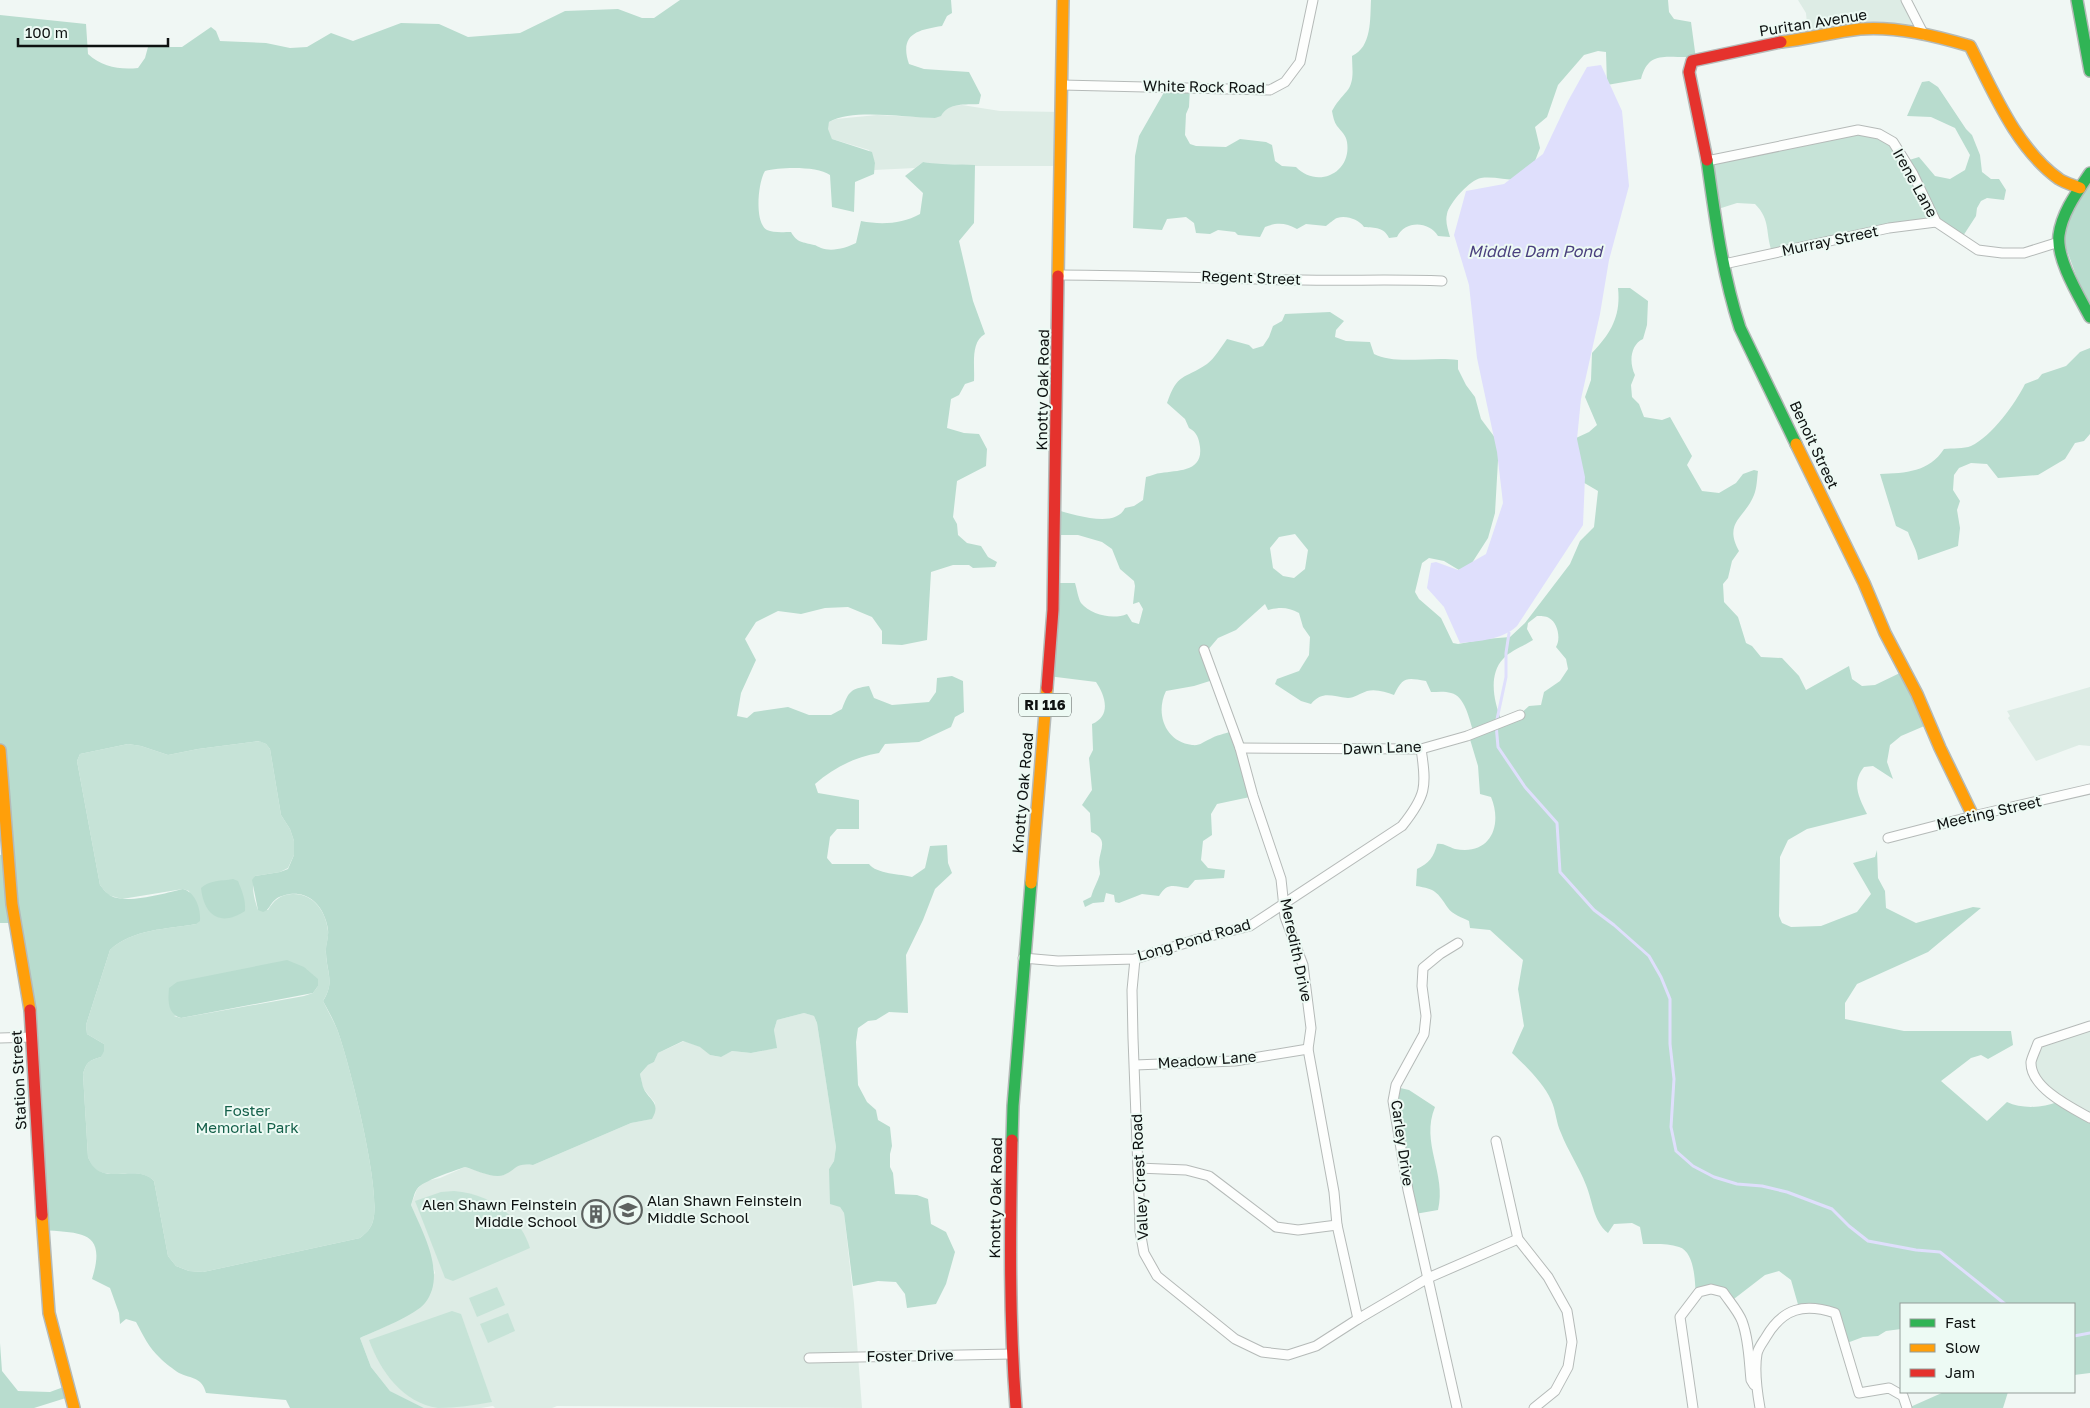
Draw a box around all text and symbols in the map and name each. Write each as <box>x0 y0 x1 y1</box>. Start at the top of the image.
street label: Puritan Avenue <box>1758 5 1868 39</box>
scale bar <box>18 15 168 47</box>
text: 100 m <box>25 23 68 41</box>
street label: White Rock Road <box>1143 76 1265 96</box>
street label: Irene Lane <box>1890 145 1942 220</box>
street label: Murray Street <box>1780 221 1880 259</box>
water label: Middle Dam Pond <box>1468 241 1604 261</box>
street label: Regent Street <box>1201 266 1301 288</box>
street label: Knotty Oak Road <box>1032 329 1052 451</box>
street label: Benoit Street <box>1787 398 1843 492</box>
road number: RI 116 <box>1019 694 1071 716</box>
street label: Knotty Oak Road <box>1008 732 1036 854</box>
street label: Dawn Lane <box>1342 737 1422 757</box>
street label: Meeting Street <box>1935 791 2043 833</box>
street label: Meredith Drive <box>1277 896 1317 1003</box>
street label: Long Pond Road <box>1135 914 1253 964</box>
street label: Station Street <box>6 1030 30 1130</box>
street label: Meadow Lane <box>1157 1047 1257 1071</box>
street label: Carley Drive <box>1388 1099 1418 1187</box>
park label: Foster Memorial Park <box>195 1101 299 1136</box>
street label: Valley Crest Road <box>1127 1113 1151 1241</box>
street label: Knotty Oak Road <box>985 1137 1005 1259</box>
place label: Alan Shawn Feinstein Middle School <box>647 1191 802 1226</box>
place label: Alen Shawn Feinstein Middle School <box>422 1195 577 1230</box>
school or university icon: Alan Shawn Feinstein Middle School <box>613 1195 643 1225</box>
building icon: Alen Shawn Feinstein Middle School <box>581 1199 611 1229</box>
legend <box>1900 1303 2075 1393</box>
text: Fast <box>1945 1313 1976 1331</box>
text: Slow <box>1945 1338 1980 1356</box>
street label: Foster Drive <box>866 1345 954 1365</box>
text: Jam <box>1945 1363 1975 1381</box>

